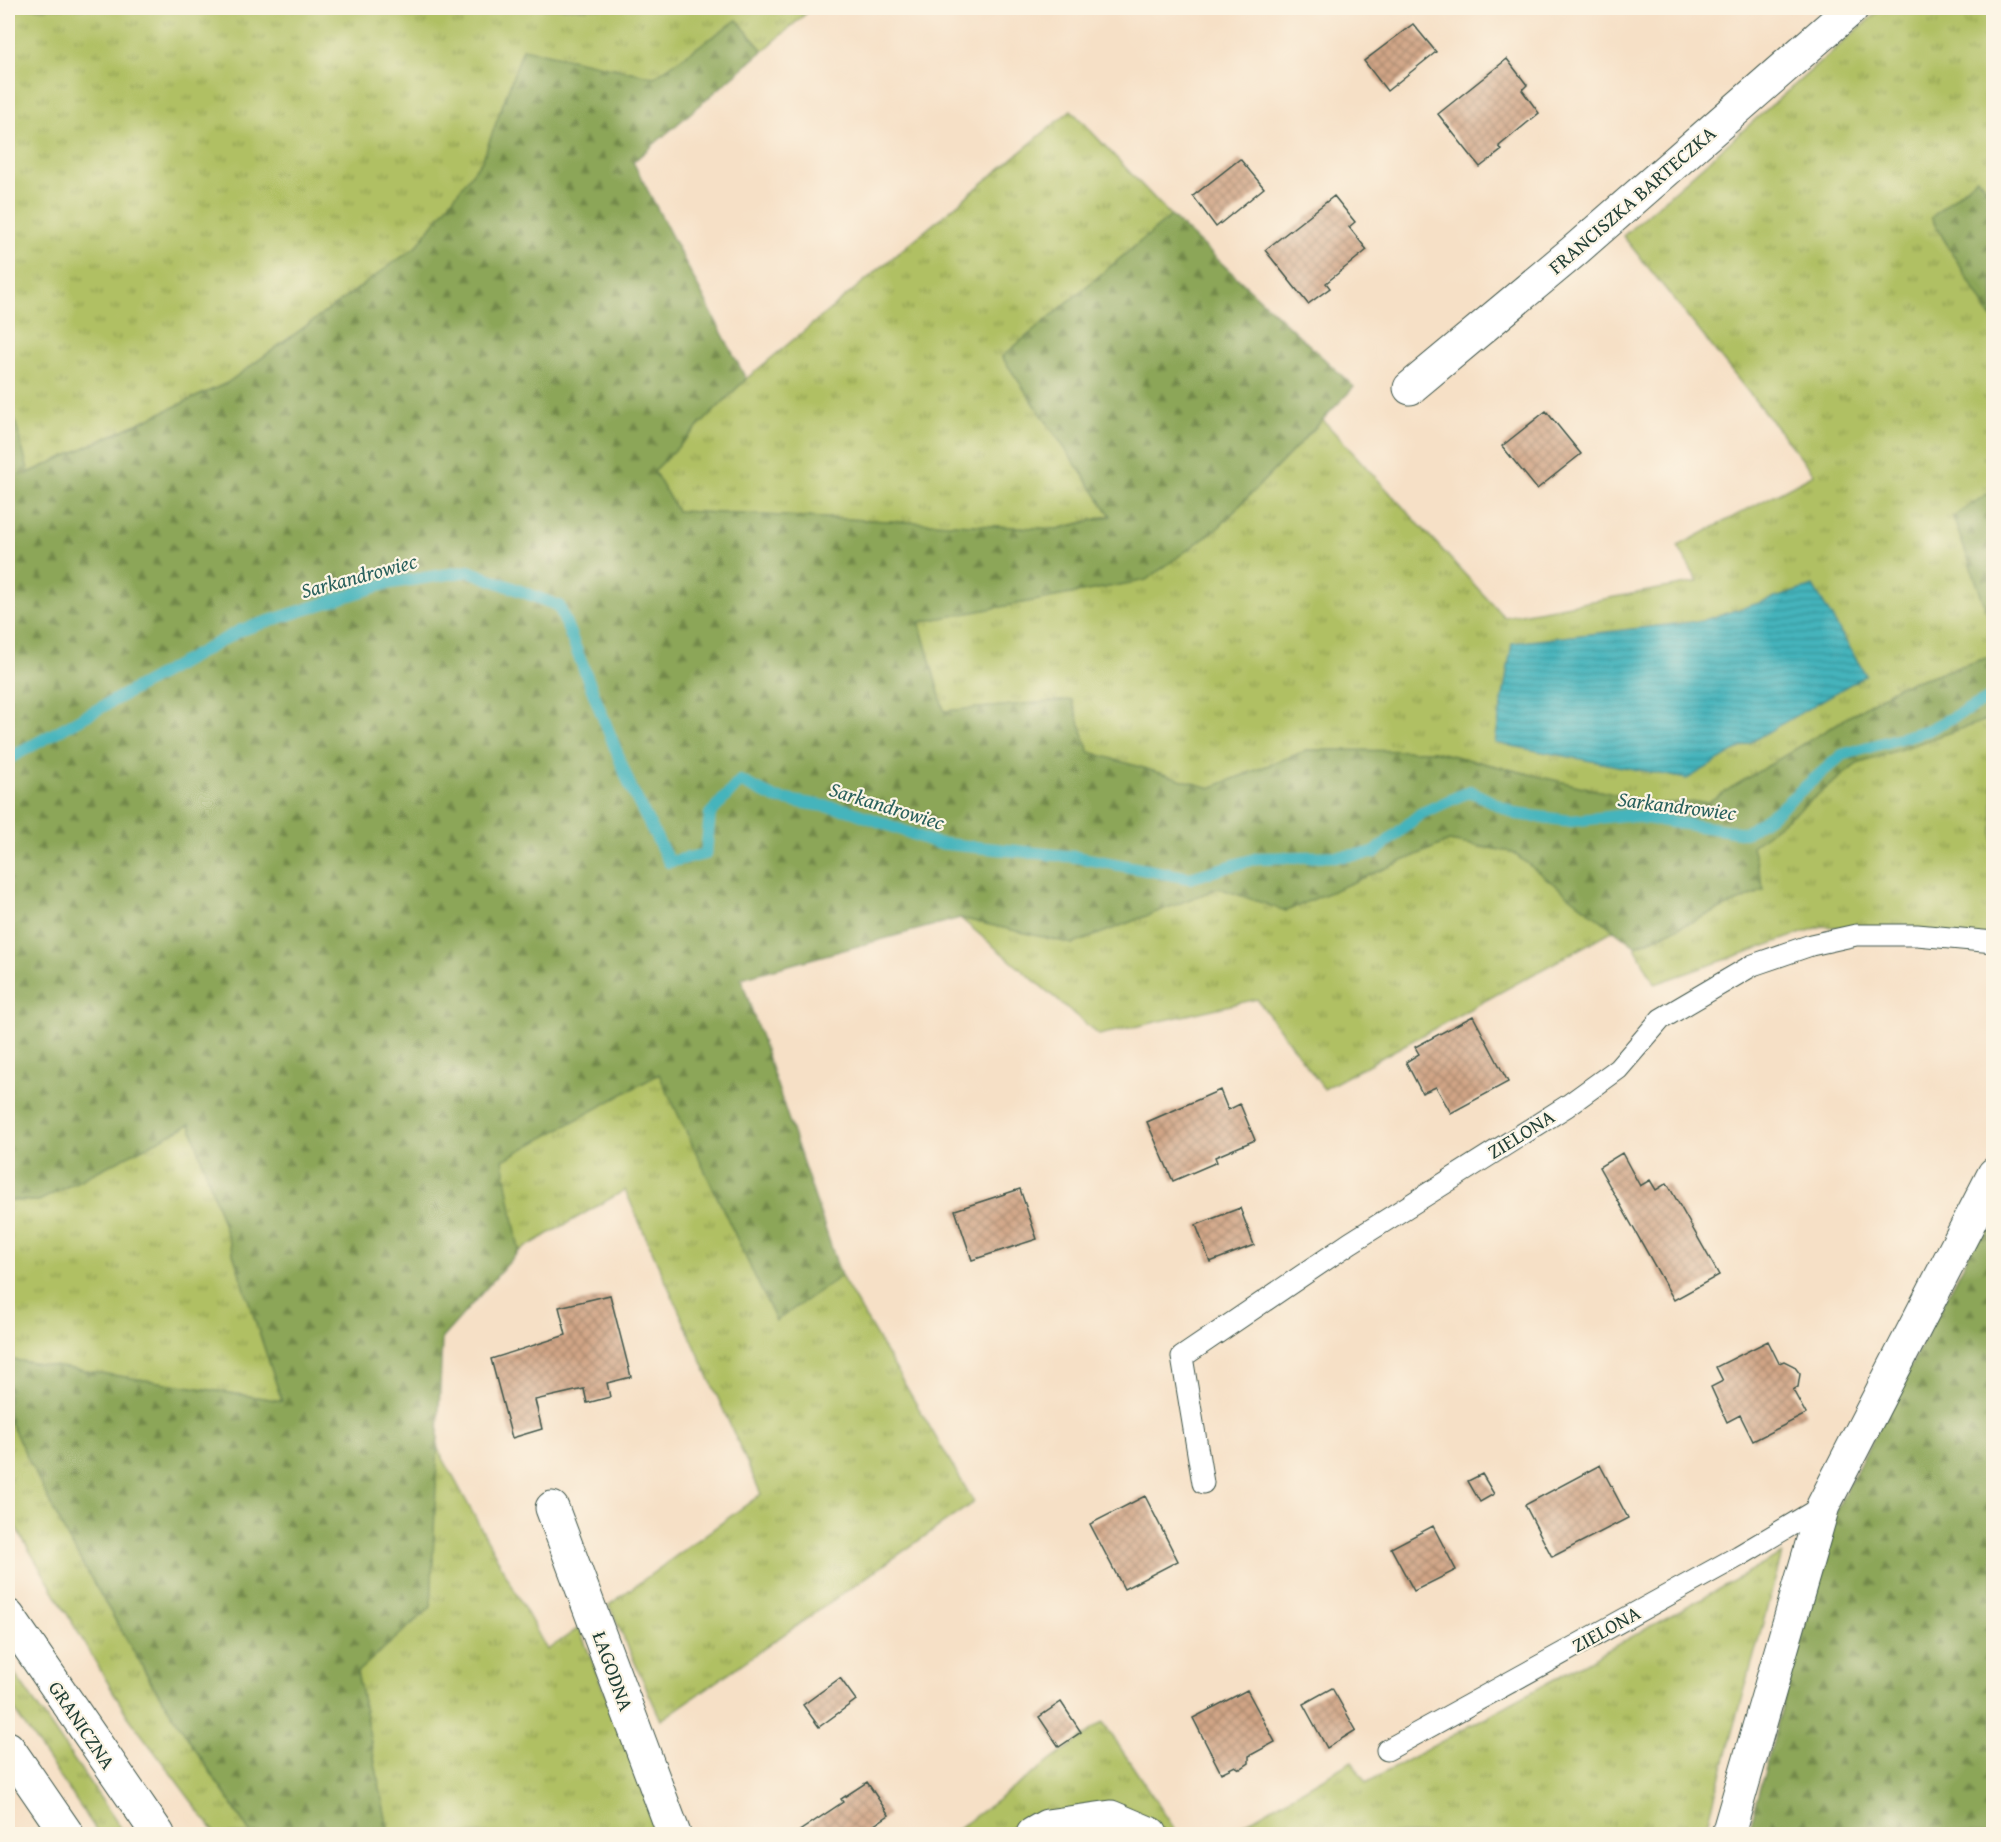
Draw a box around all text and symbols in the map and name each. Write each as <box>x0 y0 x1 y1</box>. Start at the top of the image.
street label: FRANCISZKA BARTECZKA <box>1542 119 1722 281</box>
water label: Sarkandrowiec <box>297 545 421 606</box>
water label: Sarkandrowiec <box>826 773 949 838</box>
water label: Sarkandrowiec <box>1616 783 1739 828</box>
street label: ZIELONA <box>1482 1102 1560 1165</box>
street label: ZIELONA <box>1566 1598 1645 1659</box>
street label: ŁAGODNA <box>586 1627 641 1715</box>
street label: GRANICZNA <box>42 1675 123 1775</box>

